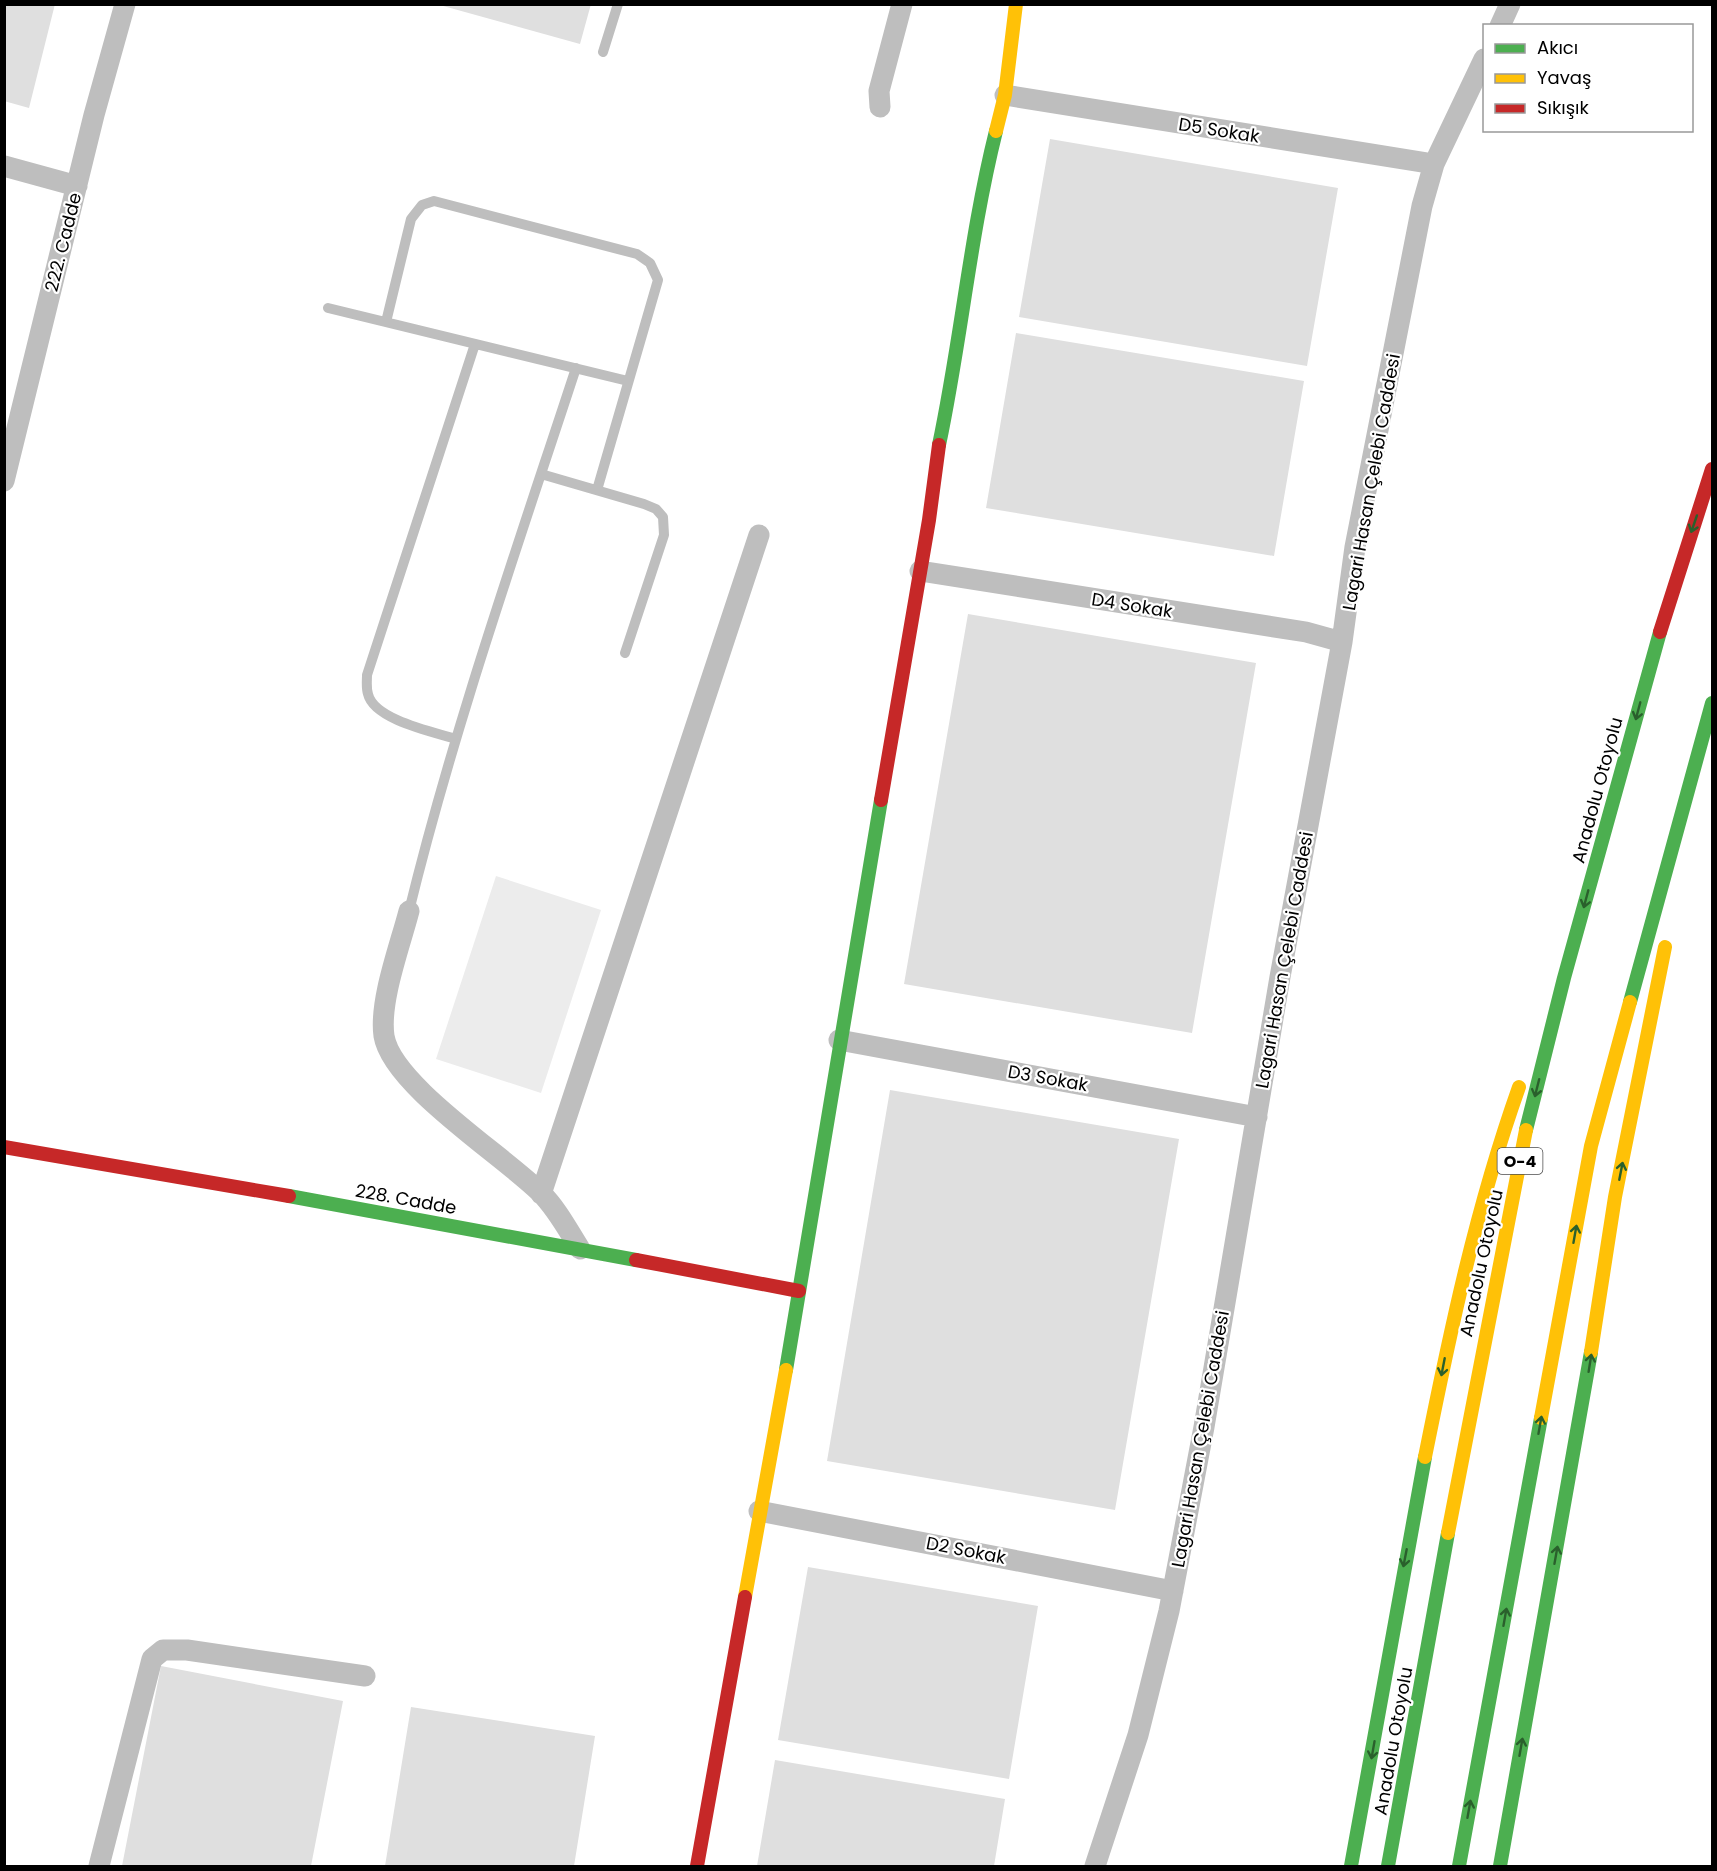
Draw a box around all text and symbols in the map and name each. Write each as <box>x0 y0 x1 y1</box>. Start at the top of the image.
legend <box>1483 24 1693 132</box>
text: Akıcı <box>1537 35 1578 60</box>
text: Yavaş <box>1537 65 1591 90</box>
text: Sıkışık <box>1537 95 1590 120</box>
street label: D5 Sokak <box>1177 111 1262 149</box>
street label: 222. Cadde <box>39 190 87 294</box>
street label: Lagari Hasan Çelebi Caddesi <box>1336 352 1406 612</box>
one-way arrow <box>1687 514 1698 533</box>
street label: D4 Sokak <box>1090 586 1175 624</box>
one-way arrow <box>1632 701 1643 720</box>
street label: Anadolu Otoyolu <box>1566 714 1628 866</box>
street label: Lagari Hasan Çelebi Caddesi <box>1249 830 1319 1090</box>
one-way arrow <box>1580 889 1591 908</box>
street label: D3 Sokak <box>1006 1059 1091 1097</box>
one-way arrow <box>1530 1078 1542 1097</box>
road number: O-4 <box>1498 1148 1543 1174</box>
one-way arrow <box>1616 1161 1627 1181</box>
street label: 228. Cadde <box>353 1178 459 1220</box>
street label: Anadolu Otoyolu <box>1453 1187 1509 1339</box>
one-way arrow <box>1570 1224 1581 1244</box>
street label: Lagari Hasan Çelebi Caddesi <box>1165 1309 1235 1569</box>
one-way arrow <box>1584 1354 1595 1373</box>
one-way arrow <box>1436 1357 1448 1376</box>
one-way arrow <box>1535 1416 1546 1436</box>
street label: D2 Sokak <box>924 1530 1009 1570</box>
one-way arrow <box>1551 1546 1562 1565</box>
one-way arrow <box>1399 1548 1410 1567</box>
one-way arrow <box>1500 1608 1511 1628</box>
street label: Anadolu Otoyolu <box>1368 1665 1418 1817</box>
one-way arrow <box>1516 1738 1527 1757</box>
one-way arrow <box>1367 1740 1378 1760</box>
one-way arrow <box>1464 1800 1475 1819</box>

